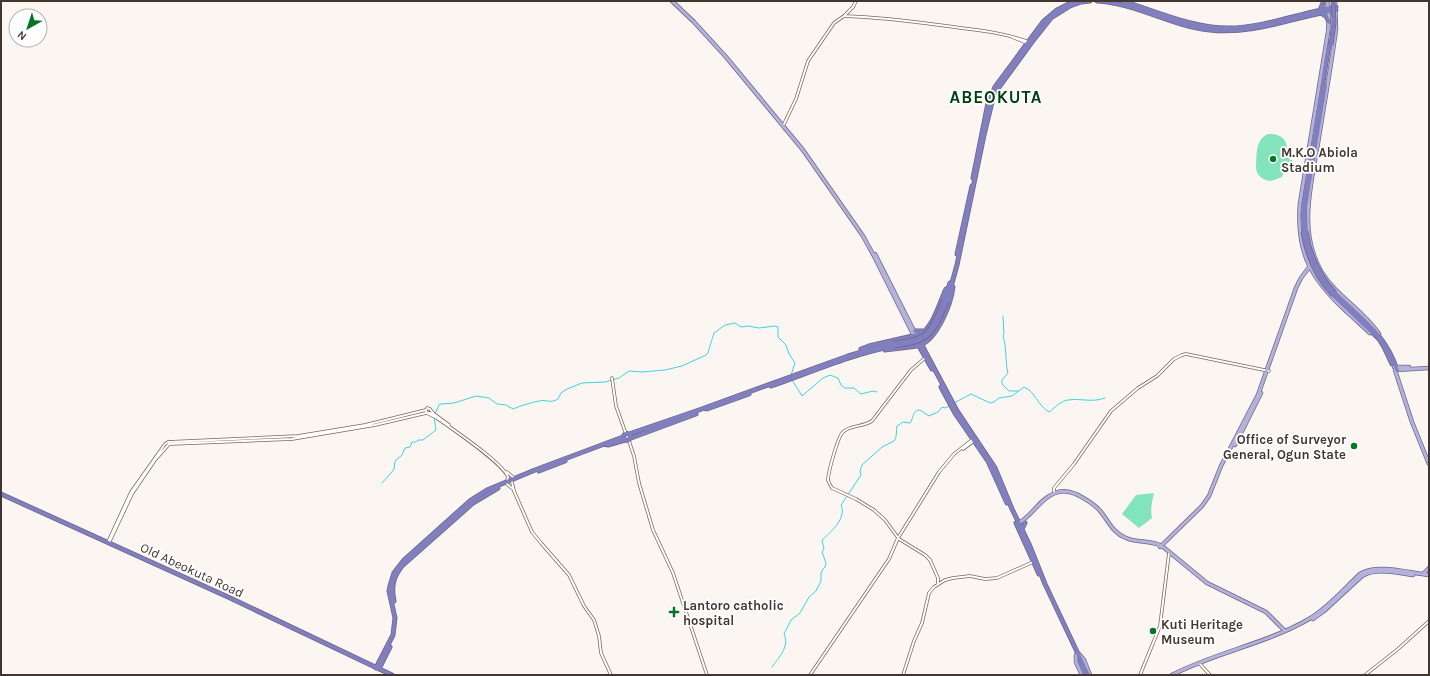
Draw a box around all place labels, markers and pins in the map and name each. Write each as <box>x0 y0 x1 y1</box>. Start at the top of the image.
place label: M.K.O Abiola Stadium <box>1281 145 1358 175</box>
marker: M.K.O Abiola Stadium <box>1268 154 1278 164</box>
place label: Office of Surveyor General, Ogun State <box>1223 432 1347 462</box>
marker: Office of Surveyor General, Ogun State <box>1349 441 1359 451</box>
place label: Lantoro catholic hospital <box>683 598 784 628</box>
marker: Lantoro catholic hospital <box>668 606 680 618</box>
place label: Kuti Heritage Museum <box>1161 617 1243 647</box>
marker: Kuti Heritage Museum <box>1148 626 1158 636</box>

